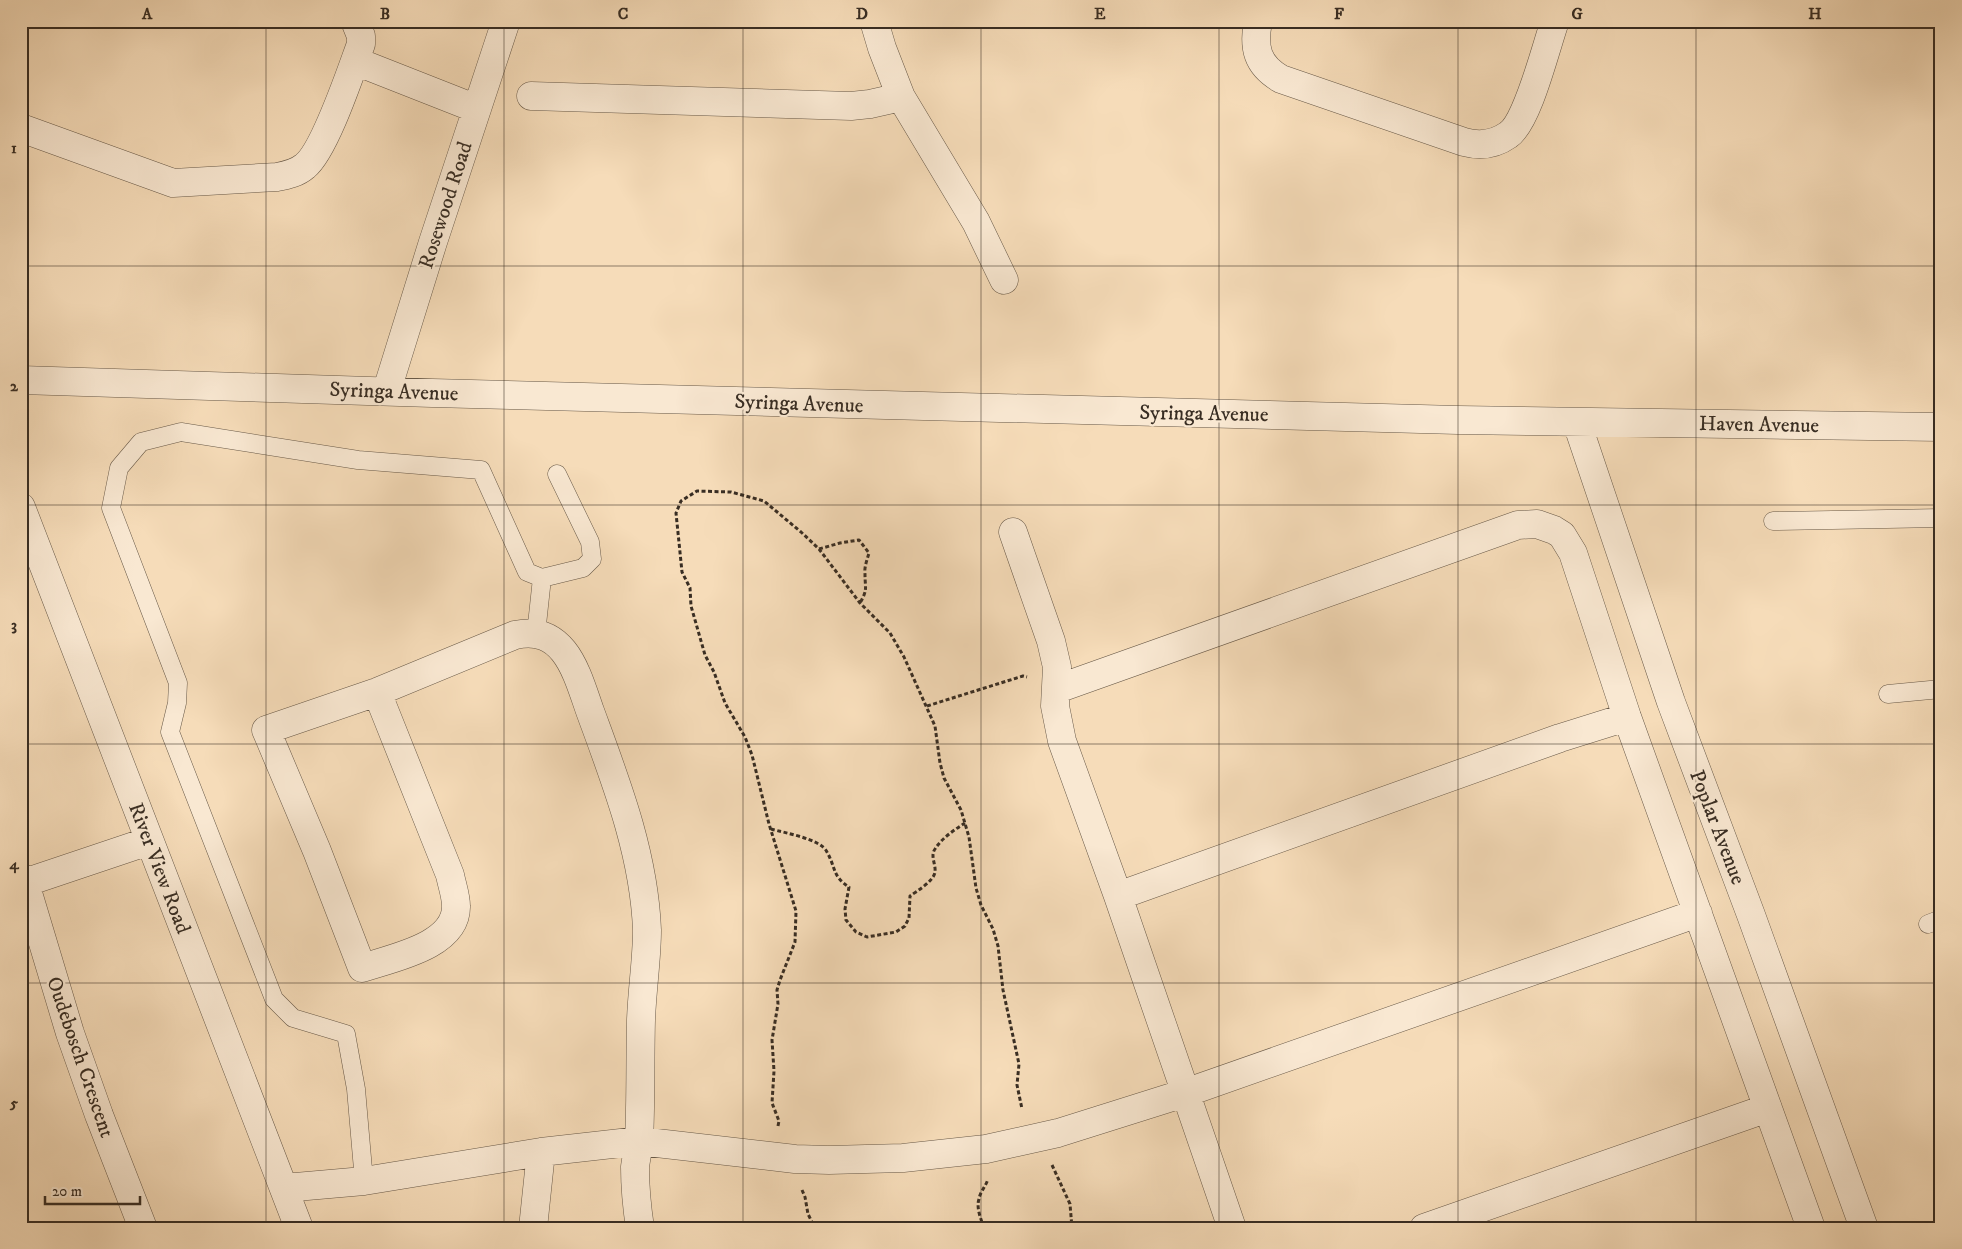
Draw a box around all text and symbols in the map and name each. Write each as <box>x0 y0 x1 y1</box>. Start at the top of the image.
text: A <box>141 4 153 24</box>
text: B <box>380 4 390 24</box>
text: C <box>618 4 628 24</box>
text: D <box>856 4 868 24</box>
text: E <box>1094 4 1106 24</box>
text: F <box>1334 4 1344 24</box>
text: G <box>1571 4 1583 24</box>
text: H <box>1808 4 1822 24</box>
text: 1 <box>11 138 17 158</box>
street label: Rosewood Road <box>413 138 479 272</box>
text: 2 <box>10 376 19 396</box>
street label: Syringa Avenue <box>329 377 459 407</box>
street label: Syringa Avenue <box>734 389 864 419</box>
street label: Syringa Avenue <box>1139 400 1269 428</box>
street label: Haven Avenue <box>1699 411 1820 439</box>
text: 3 <box>11 615 17 635</box>
street label: Poplar Avenue <box>1683 766 1751 889</box>
street label: River View Road <box>122 799 196 938</box>
text: 4 <box>8 854 19 874</box>
street label: Oudebosch Crescent <box>40 973 120 1141</box>
text: 5 <box>9 1093 18 1113</box>
scale bar <box>45 1174 140 1206</box>
text: 20 m <box>52 1182 82 1201</box>

